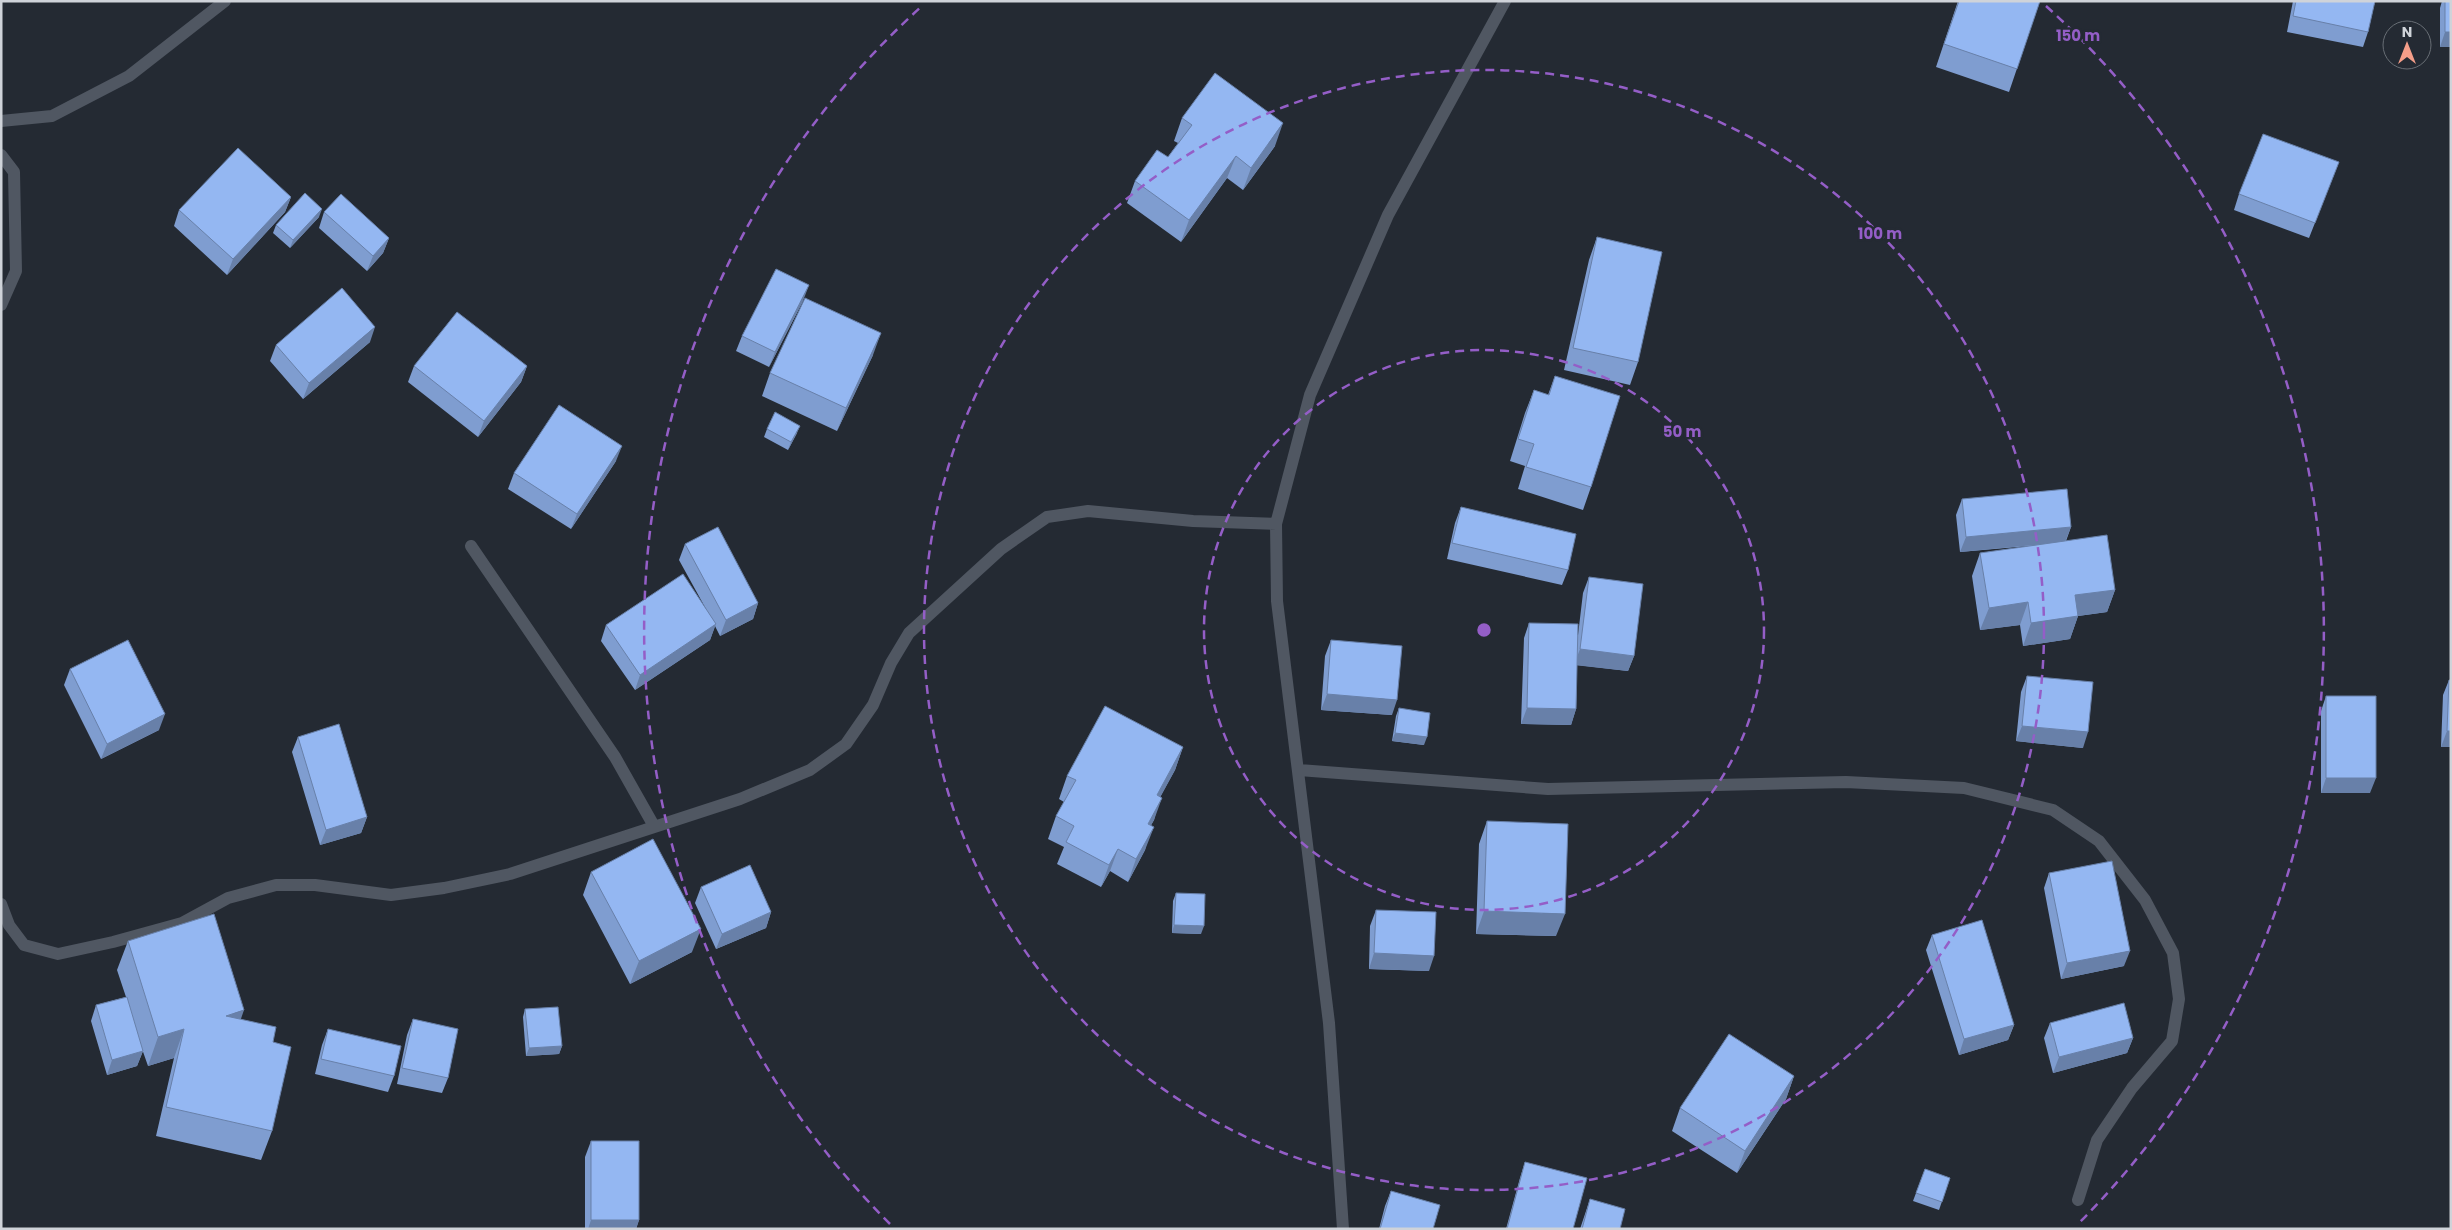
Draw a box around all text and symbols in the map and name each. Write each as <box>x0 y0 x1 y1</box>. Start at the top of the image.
north arrow <box>2382 20 2432 70</box>
text: N <box>2402 22 2412 42</box>
text: 150 m <box>2056 25 2100 46</box>
text: 100 m <box>1858 223 1902 244</box>
text: 50 m <box>1663 421 1701 442</box>
centre of rings <box>1475 621 1493 639</box>

